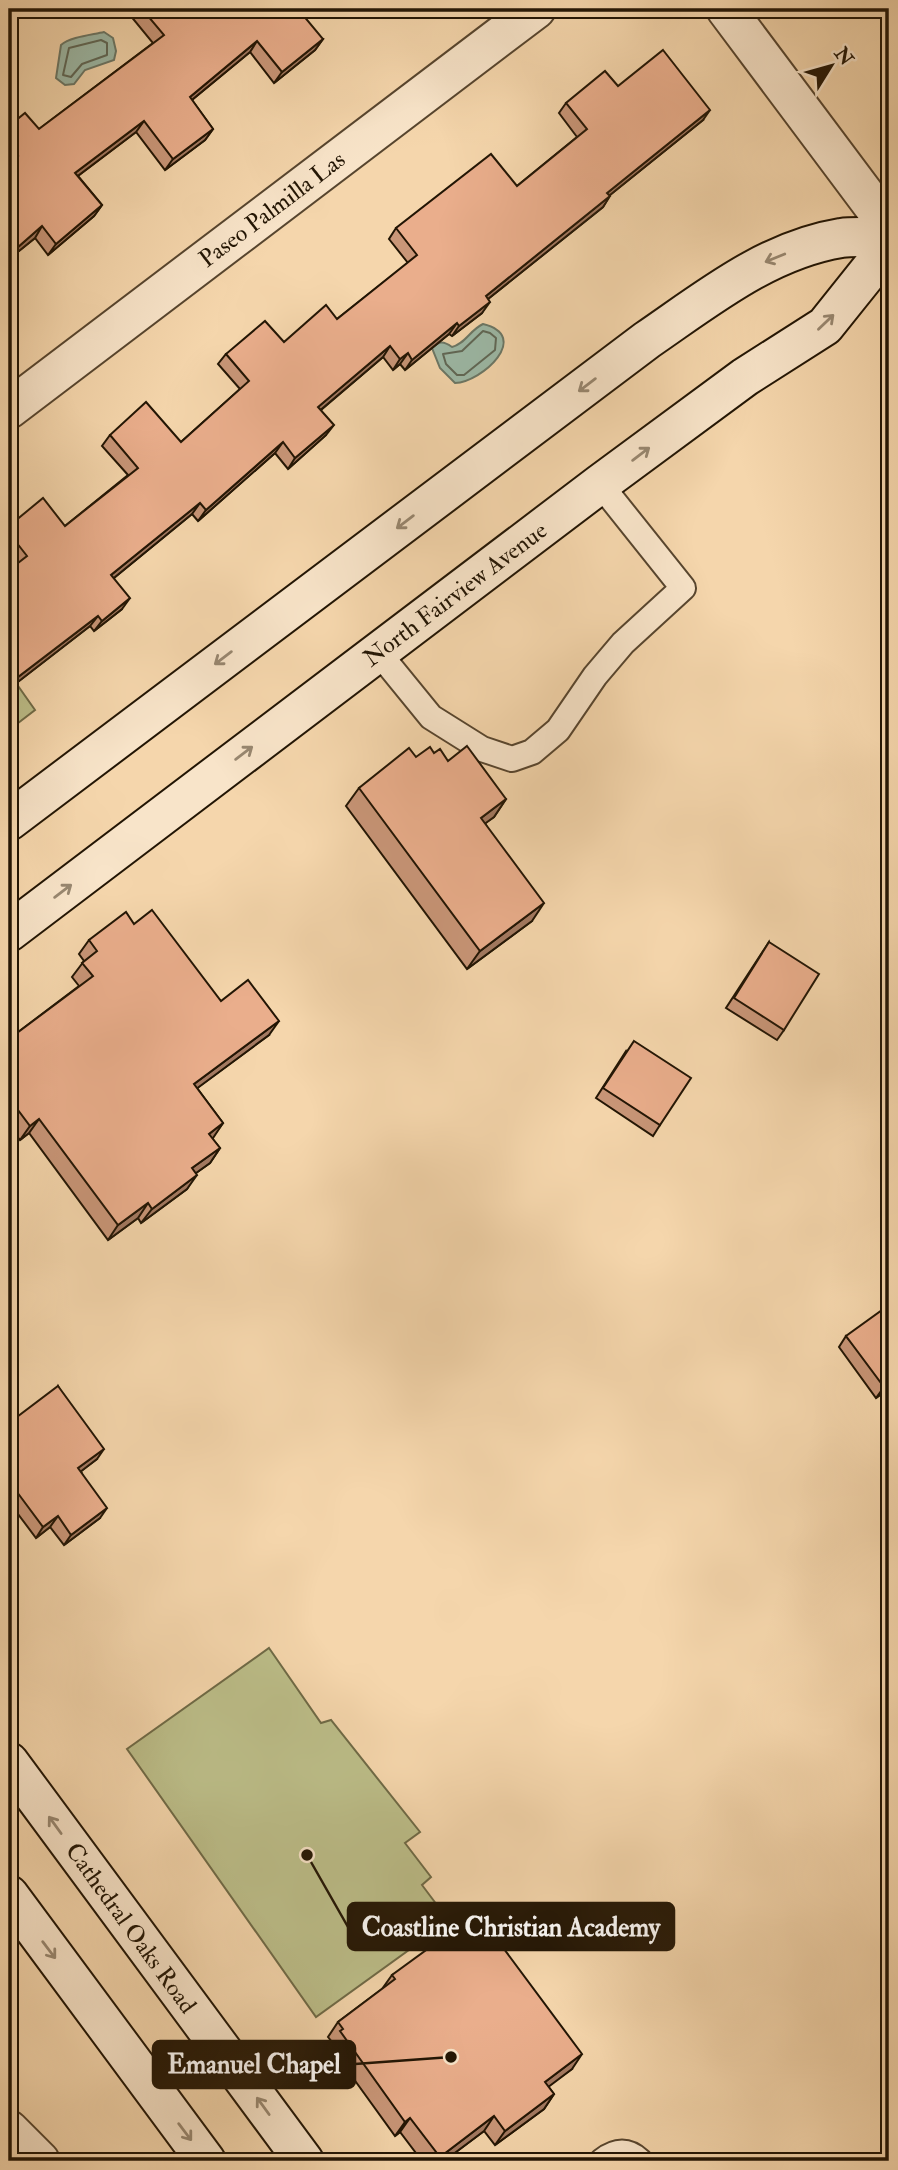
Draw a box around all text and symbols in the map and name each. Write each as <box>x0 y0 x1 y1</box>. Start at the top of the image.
north arrow <box>796 32 866 102</box>
text: N <box>828 42 859 71</box>
street label: Paseo Palmilla Las <box>193 144 352 275</box>
one-way arrow <box>765 253 786 266</box>
one-way arrow <box>817 314 834 331</box>
one-way arrow <box>578 378 597 393</box>
one-way arrow <box>631 447 650 461</box>
one-way arrow <box>396 514 415 529</box>
street label: North Fairview Avenue <box>357 515 554 674</box>
one-way arrow <box>214 651 233 666</box>
one-way arrow <box>235 746 253 761</box>
one-way arrow <box>54 884 72 899</box>
one-way arrow <box>48 1816 62 1835</box>
street label: Cathedral Oaks Road <box>58 1837 203 2020</box>
callout: Coastline Christian Academy <box>348 1903 674 1950</box>
text: Coastline Christian Academy <box>362 1912 662 1945</box>
one-way arrow <box>42 1940 57 1958</box>
callout: Emanuel Chapel <box>153 2041 355 2088</box>
text: Emanuel Chapel <box>167 2049 341 2082</box>
one-way arrow <box>256 2097 271 2116</box>
one-way arrow <box>178 2122 192 2141</box>

